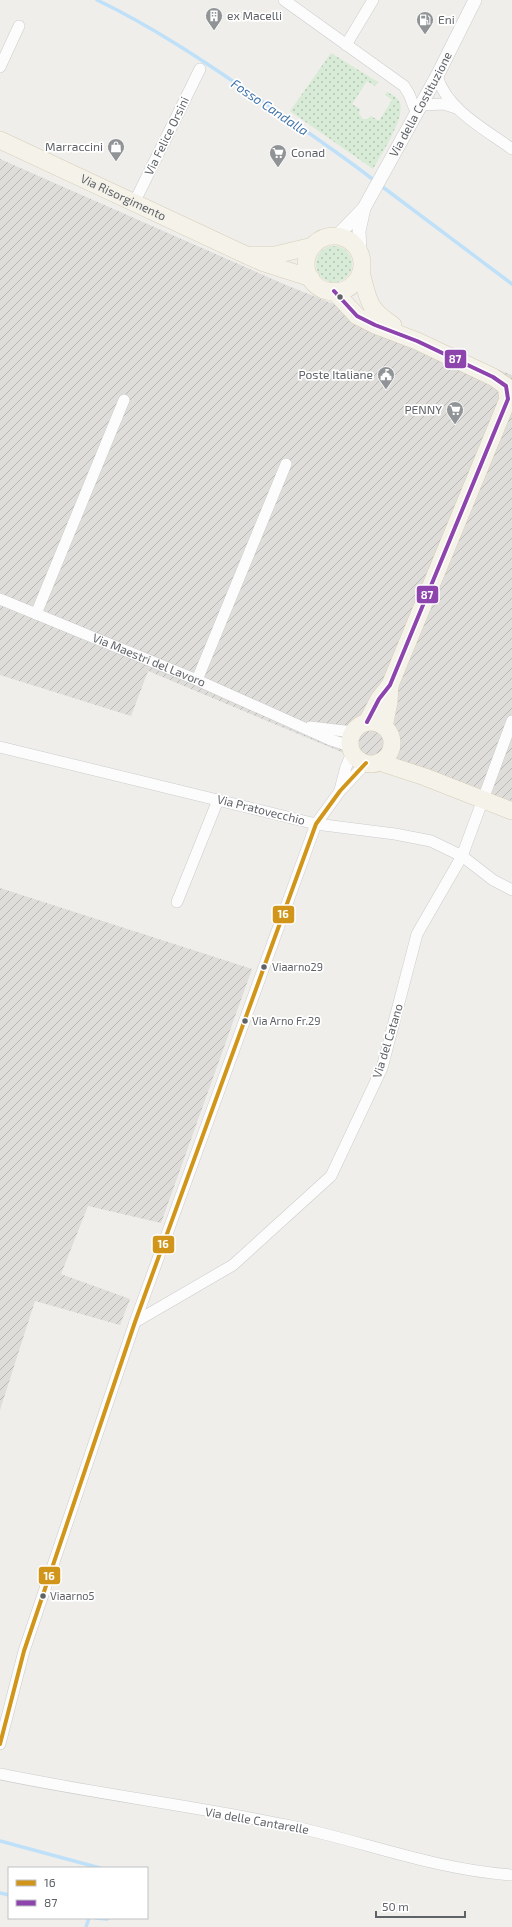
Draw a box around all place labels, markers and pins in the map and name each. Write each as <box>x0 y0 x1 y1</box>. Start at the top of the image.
building icon: ex Macelli <box>204 6 224 31</box>
place label: ex Macelli <box>227 8 282 22</box>
fuel station icon: Eni <box>415 10 435 35</box>
place label: Eni <box>438 12 455 26</box>
shop icon: Marraccini <box>106 137 126 162</box>
place label: Marraccini <box>45 139 103 153</box>
supermarket icon: Conad <box>268 143 288 168</box>
place label: Conad <box>291 145 325 159</box>
unlabelled marker <box>335 292 345 302</box>
public building icon: Poste Italiane <box>376 365 396 390</box>
place label: Poste Italiane <box>299 367 373 381</box>
supermarket icon: PENNY <box>445 400 465 425</box>
place label: PENNY <box>404 402 442 416</box>
place label: Viaarno29 <box>272 960 323 973</box>
marker: Viaarno29 <box>259 962 269 972</box>
place label: Via Arno Fr.29 <box>252 1014 321 1027</box>
marker: Via Arno Fr.29 <box>240 1016 250 1026</box>
place label: Viaarno5 <box>50 1589 95 1602</box>
marker: Viaarno5 <box>38 1591 48 1601</box>

